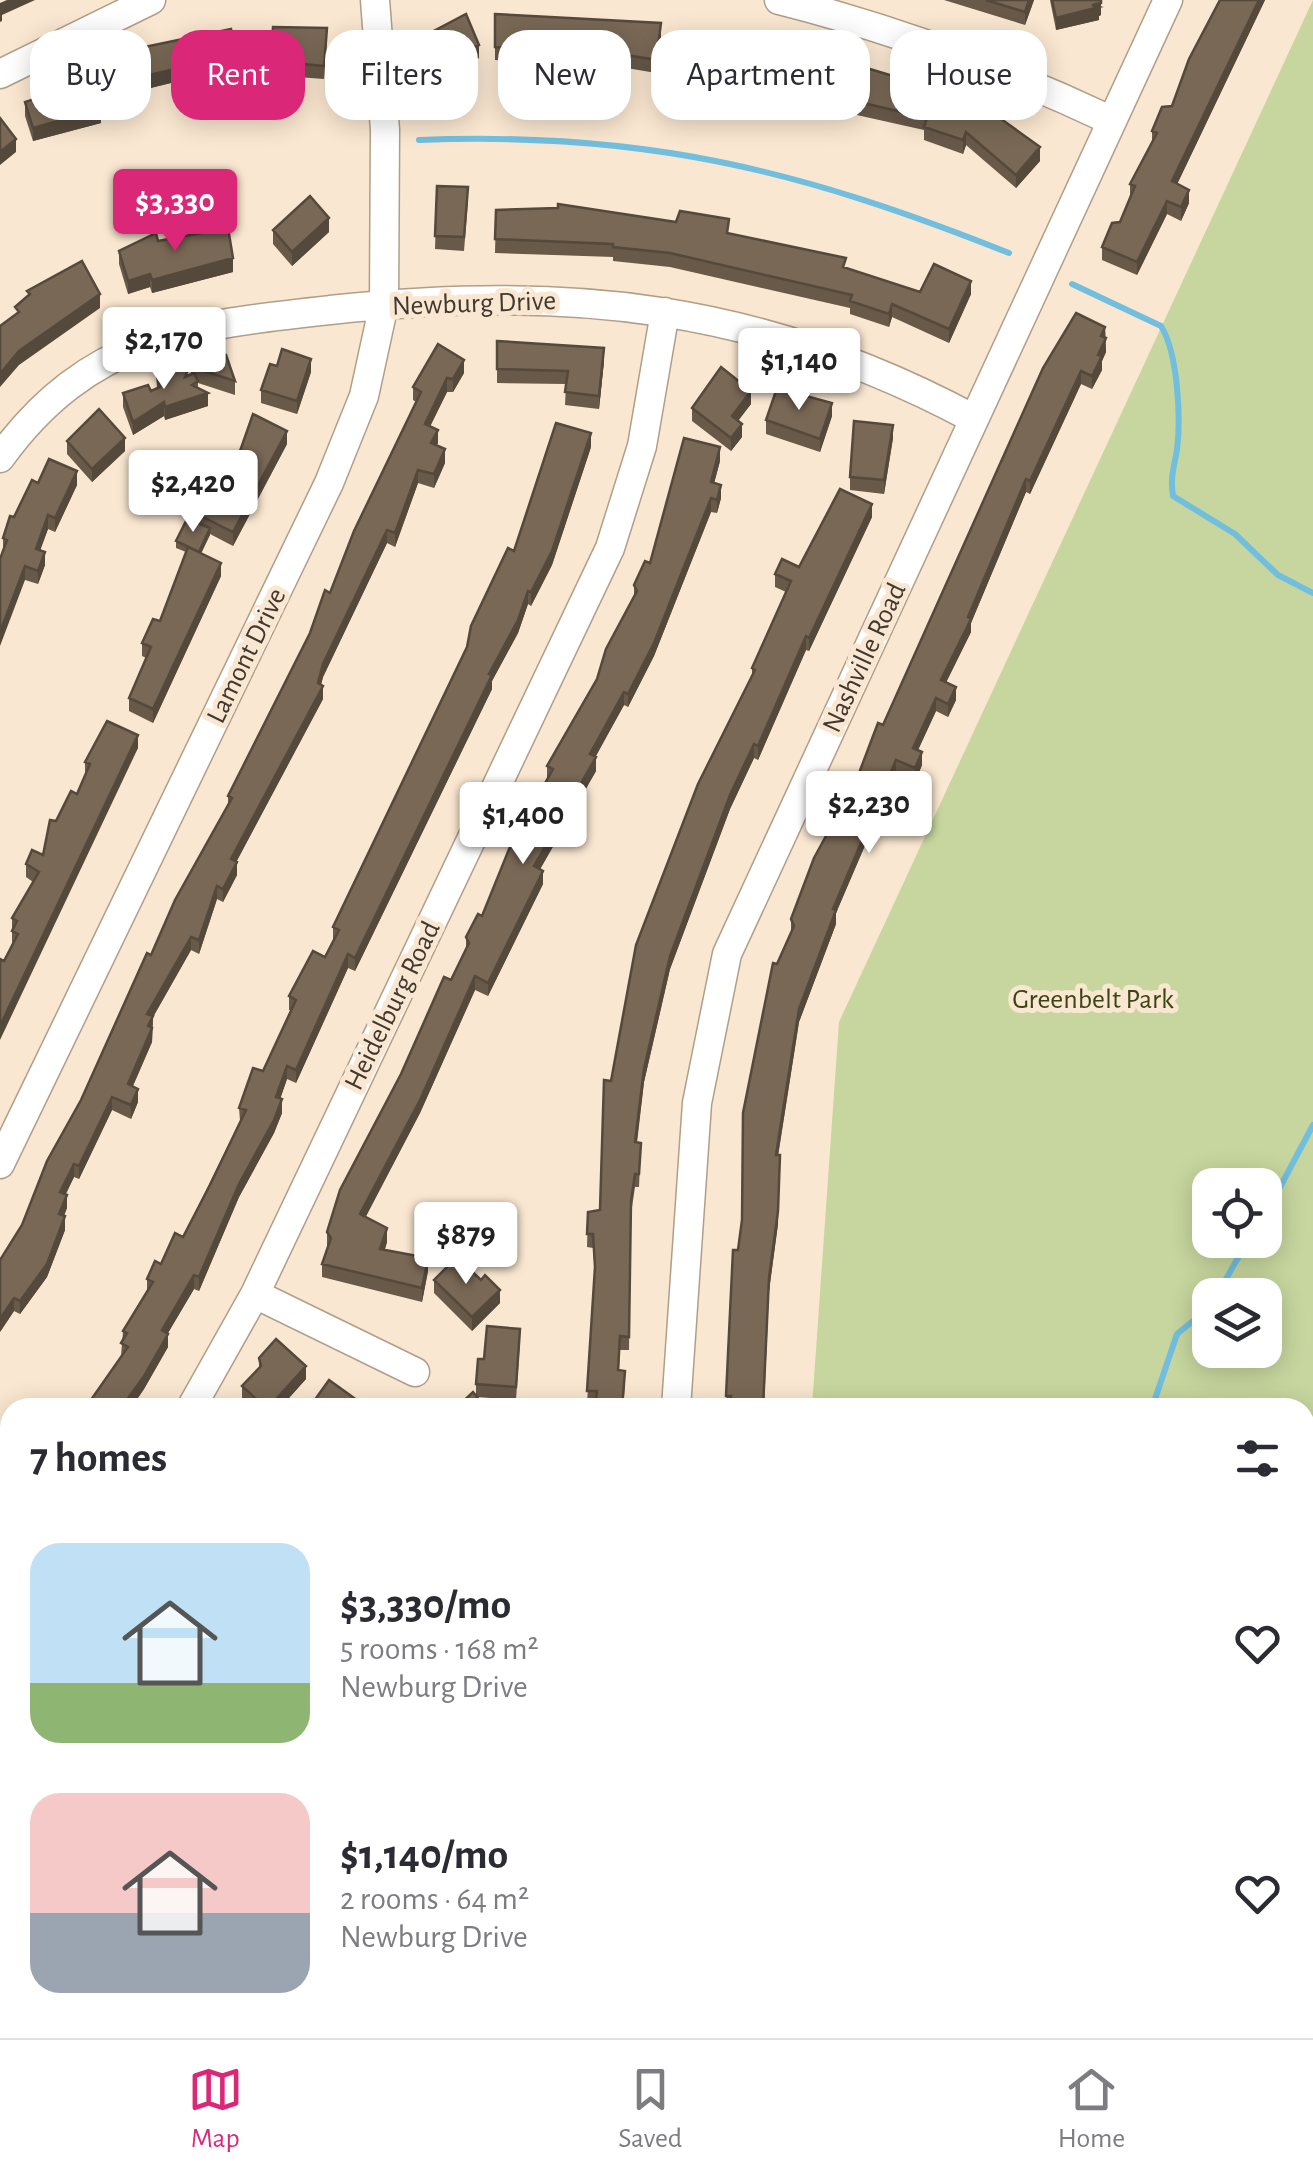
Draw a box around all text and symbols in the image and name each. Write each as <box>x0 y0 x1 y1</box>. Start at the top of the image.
chip: Buy <box>30 30 151 120</box>
chip: Rent <box>171 30 305 120</box>
chip: Filters <box>325 30 478 120</box>
chip: New <box>498 30 631 120</box>
chip: Apartment <box>651 30 870 120</box>
chip: House <box>890 30 1047 120</box>
pin: $3,330 <box>94 169 256 254</box>
text: $3,330 <box>135 185 215 217</box>
street label: Newburg Drive <box>391 287 557 321</box>
pin: $2,170 <box>83 307 245 392</box>
text: $2,170 <box>125 323 203 355</box>
pin: $1,140 <box>718 328 880 413</box>
text: $1,140 <box>760 344 838 376</box>
pin: $2,420 <box>112 450 274 535</box>
text: $2,420 <box>151 466 235 498</box>
street label: Nashville Road <box>818 579 912 737</box>
street label: Lamont Drive <box>202 584 291 728</box>
pin: $2,230 <box>788 771 950 856</box>
pin: $1,400 <box>442 782 604 867</box>
text: $2,230 <box>828 787 910 819</box>
text: $1,400 <box>482 798 564 830</box>
street label: Heidelburg Road <box>340 917 446 1095</box>
park label: Greenbelt Park <box>1012 986 1174 1014</box>
map controls <box>1192 1168 1282 1368</box>
button: locate <box>1192 1168 1282 1258</box>
pin: $879 <box>407 1202 525 1287</box>
text: $879 <box>436 1218 496 1250</box>
button: layers <box>1192 1278 1282 1368</box>
icon: filters <box>1230 1431 1285 1486</box>
text: 7 homes <box>30 1437 167 1479</box>
icon: home <box>110 1583 230 1703</box>
text: $3,330/mo <box>340 1584 511 1626</box>
icon: heart <box>1230 1616 1285 1671</box>
text: 5 rooms · 168 m² <box>340 1633 539 1665</box>
text: Newburg Drive <box>340 1671 528 1703</box>
icon: home <box>110 1833 230 1953</box>
text: $1,140/mo <box>340 1834 508 1876</box>
icon: heart <box>1230 1866 1285 1921</box>
text: 2 rooms · 64 m² <box>340 1883 529 1915</box>
text: Newburg Drive <box>340 1921 528 1953</box>
tab: Map <box>188 2062 243 2156</box>
tab: Saved <box>618 2062 682 2156</box>
tab: Home <box>1058 2062 1125 2156</box>

